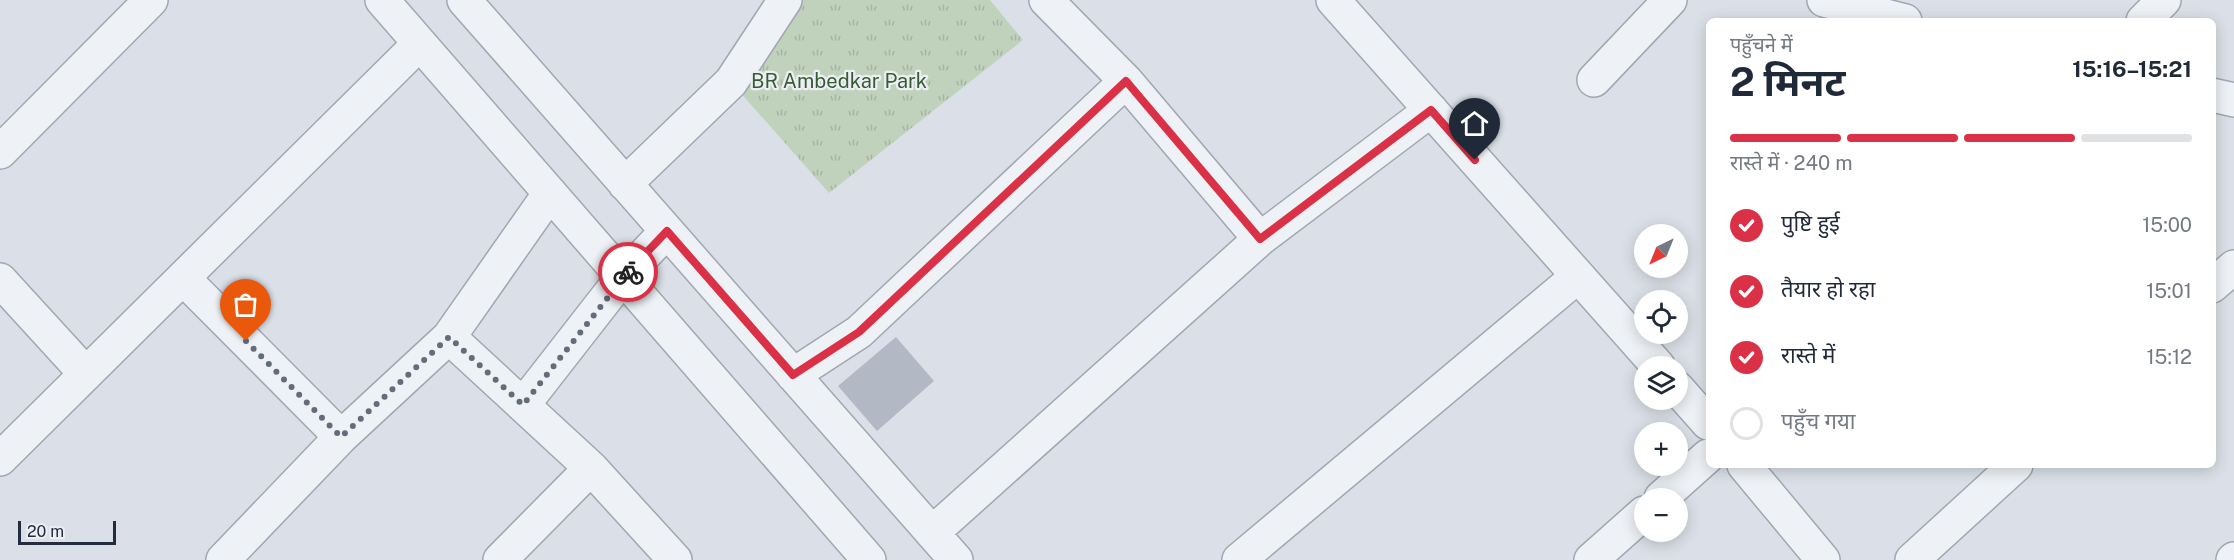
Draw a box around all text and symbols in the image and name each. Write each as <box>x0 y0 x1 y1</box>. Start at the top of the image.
text: पहुँचने में <box>1730 33 1793 57</box>
text: 15:16–15:21 <box>2072 56 2192 82</box>
text: 2 मिनट <box>1730 59 1845 105</box>
park label: BR Ambedkar Park <box>751 69 927 93</box>
pin <box>1449 98 1500 160</box>
icon: home <box>1458 107 1491 140</box>
text: रास्ते में · 240 m <box>1730 151 1852 175</box>
icon: check <box>1730 209 1763 242</box>
text: पुष्टि हुई <box>1781 210 1840 236</box>
text: 15:00 <box>2142 213 2192 237</box>
north arrow <box>1634 224 1688 278</box>
map controls <box>1634 224 1688 542</box>
courier <box>598 242 658 302</box>
icon: bike <box>612 256 645 289</box>
icon: check <box>1730 275 1763 308</box>
text: तैयार हो रहा <box>1781 276 1875 302</box>
pin <box>220 279 271 341</box>
text: 15:01 <box>2146 279 2192 303</box>
icon: bag <box>229 288 262 321</box>
button: locate <box>1634 290 1688 344</box>
icon: check <box>1730 341 1763 374</box>
text: रास्ते में <box>1781 342 1835 368</box>
text: 15:12 <box>2146 345 2192 369</box>
button: layers <box>1634 356 1688 410</box>
text: पहुँच गया <box>1781 408 1855 434</box>
button: + <box>1634 422 1688 476</box>
button: − <box>1634 488 1688 542</box>
scale bar <box>18 518 116 546</box>
text: 20 m <box>27 522 64 541</box>

